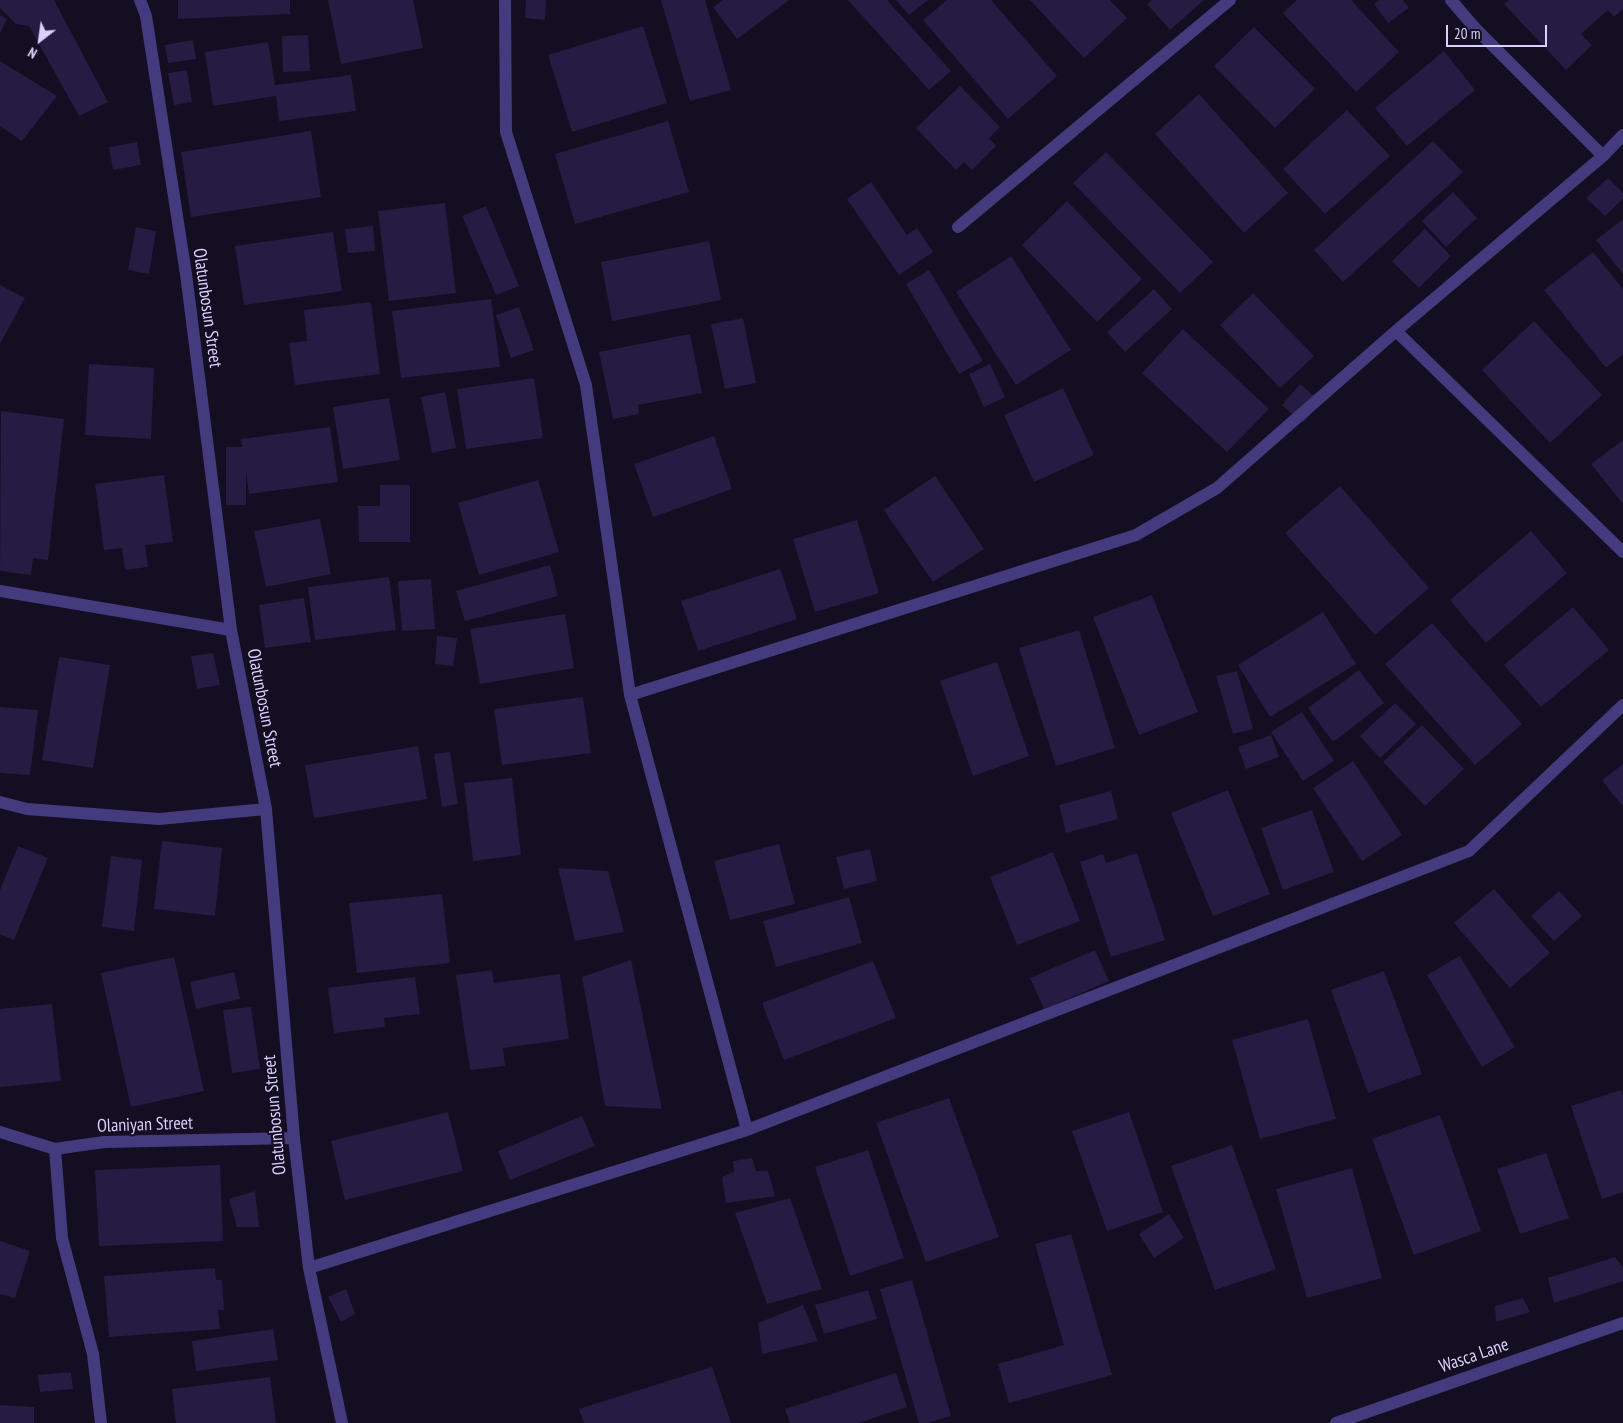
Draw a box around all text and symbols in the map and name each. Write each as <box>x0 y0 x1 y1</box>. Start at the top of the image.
north arrow <box>15 15 65 65</box>
scale bar <box>1448 15 1549 47</box>
text: 20 m <box>1454 24 1480 43</box>
text: N <box>25 43 40 63</box>
street label: Olatunbosun Street <box>188 247 226 369</box>
street label: Olatunbosun Street <box>242 647 286 769</box>
street label: Olatunbosun Street <box>259 1054 291 1176</box>
street label: Olaniyan Street <box>97 1113 193 1137</box>
street label: Wasca Lane <box>1436 1334 1512 1378</box>

